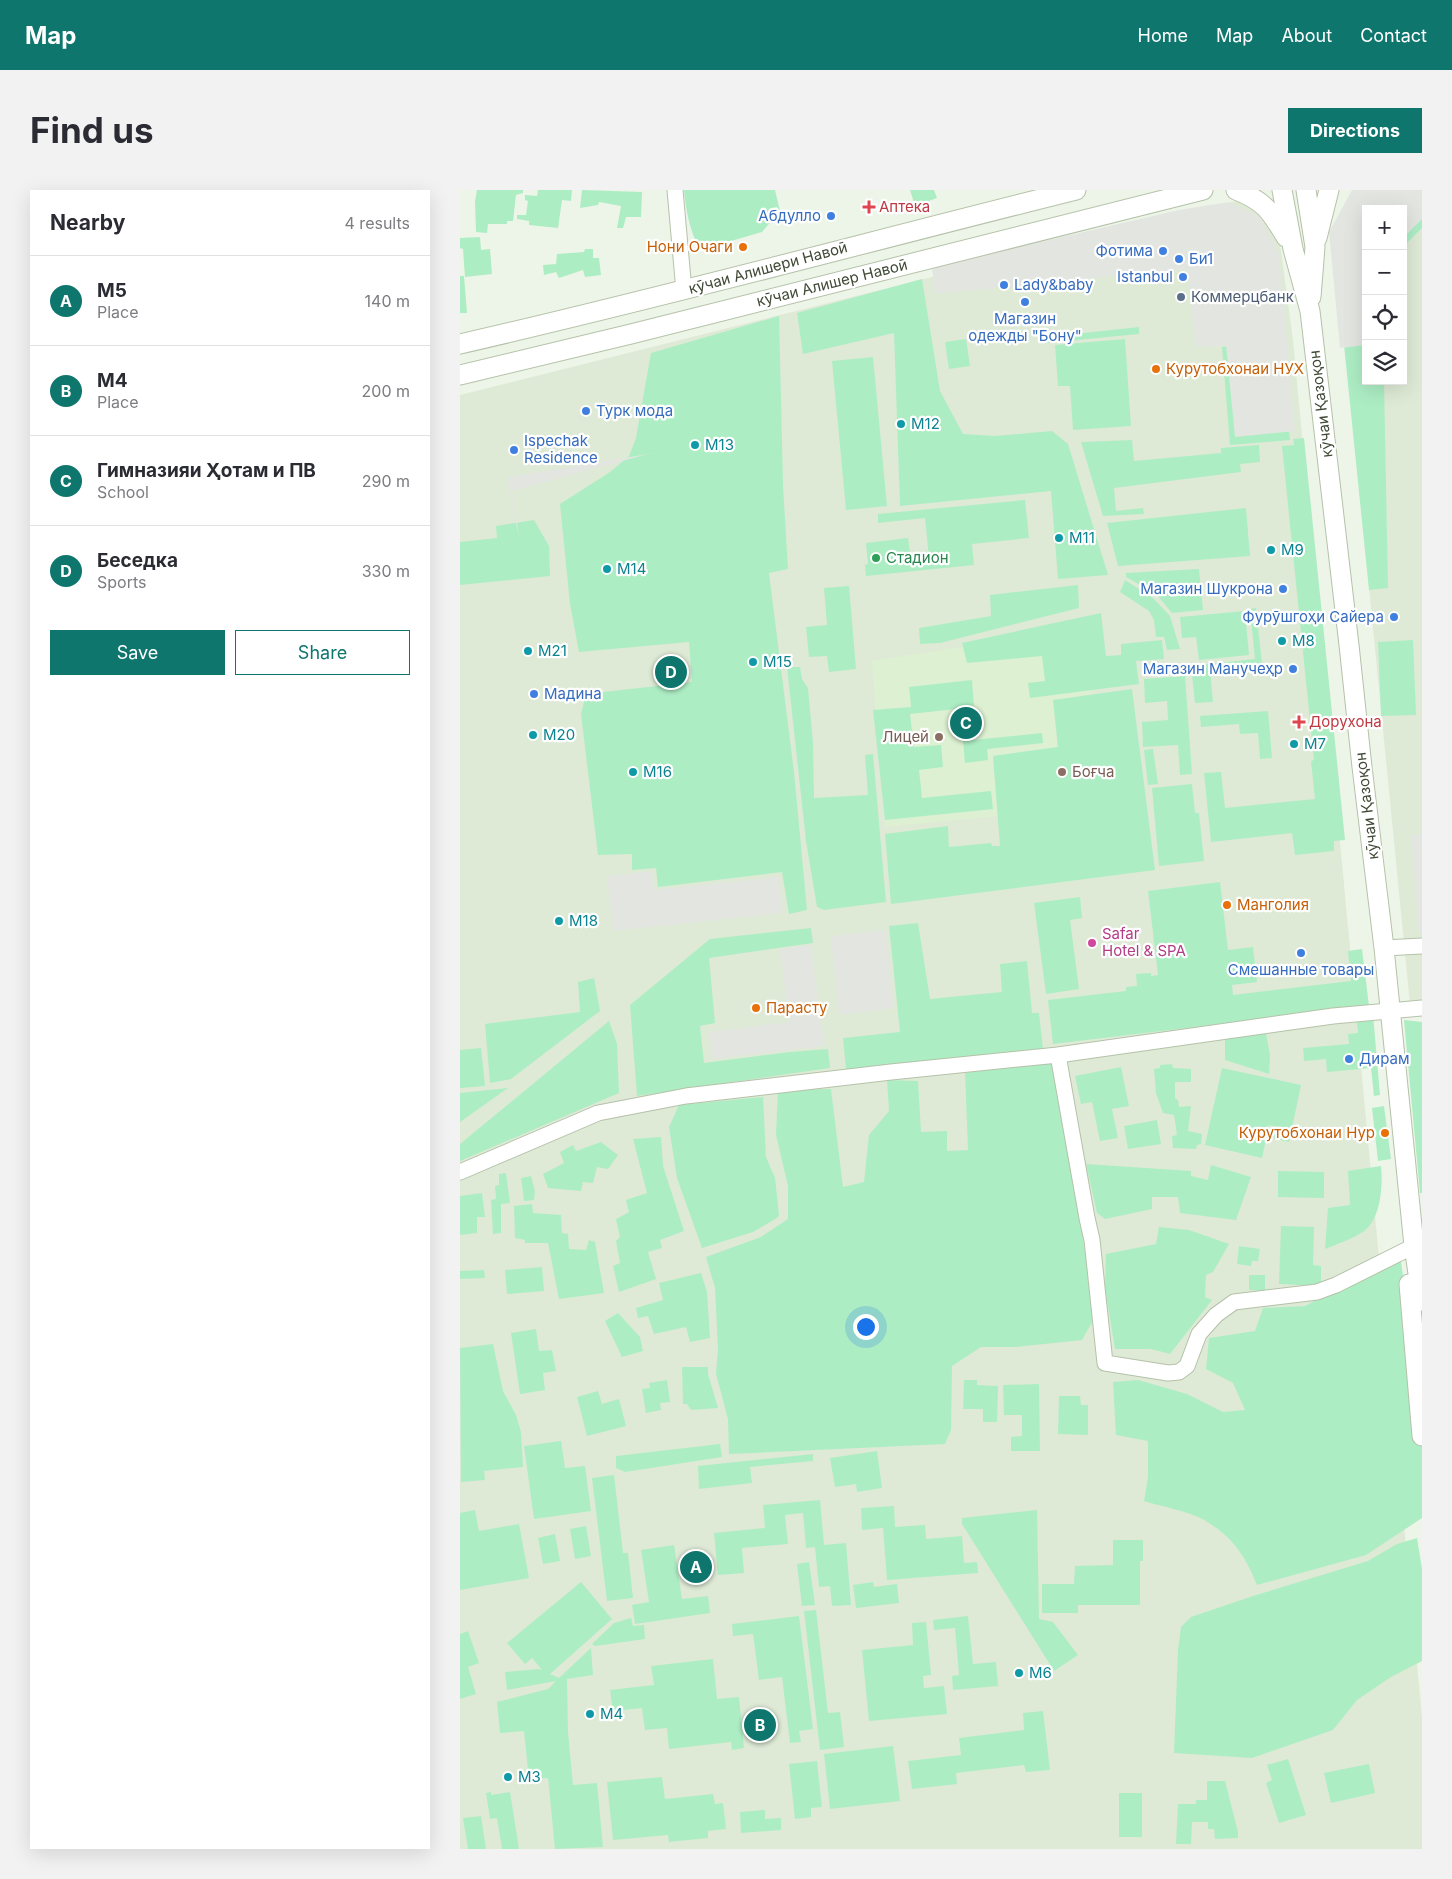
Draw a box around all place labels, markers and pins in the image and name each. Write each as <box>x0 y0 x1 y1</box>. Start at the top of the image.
place label: Аптека <box>879 197 930 216</box>
marker: Аптека <box>863 201 875 213</box>
place label: Абдулло <box>758 206 821 225</box>
marker: Абдулло <box>825 210 837 222</box>
place label: Нони Очаги <box>647 237 733 256</box>
marker: Нони Очаги <box>737 241 749 253</box>
place label: Фотима <box>1096 241 1153 260</box>
marker: Фотима <box>1157 245 1169 257</box>
place label: Би1 <box>1189 249 1213 268</box>
marker: Би1 <box>1173 253 1185 265</box>
place label: Istanbul <box>1117 267 1173 286</box>
marker: Istanbul <box>1177 271 1189 283</box>
place label: Lady&baby <box>1014 275 1094 294</box>
marker: Lady&baby <box>998 279 1010 291</box>
place label: Коммерцбанк <box>1191 287 1294 306</box>
marker: Коммерцбанк <box>1175 291 1187 303</box>
marker: Магазин одежды "Бону" <box>1019 296 1031 308</box>
place label: Магазин одежды "Бону" <box>968 309 1082 345</box>
place label: Курутобхонаи НУХ <box>1166 359 1304 378</box>
marker: Курутобхонаи НУХ <box>1150 363 1162 375</box>
place label: Турк мода <box>596 401 673 420</box>
marker: Турк мода <box>580 405 592 417</box>
place label: М12 <box>911 414 940 433</box>
marker: М12 <box>895 418 907 430</box>
place label: Ispechak Residence <box>524 431 598 467</box>
place label: М13 <box>705 435 734 454</box>
marker: М13 <box>689 439 701 451</box>
marker: Ispechak Residence <box>508 444 520 456</box>
place label: М11 <box>1069 528 1095 547</box>
marker: М11 <box>1053 532 1065 544</box>
place label: М9 <box>1281 540 1304 559</box>
marker: М9 <box>1265 544 1277 556</box>
place label: Стадион <box>886 548 949 567</box>
marker: Стадион <box>870 552 882 564</box>
place label: М14 <box>617 559 646 578</box>
marker: М14 <box>601 563 613 575</box>
place label: Магазин Шукрона <box>1140 579 1273 598</box>
marker: Магазин Шукрона <box>1277 583 1289 595</box>
place label: Фурӯшгоҳи Сайера <box>1242 607 1384 626</box>
marker: Фурӯшгоҳи Сайера <box>1388 611 1400 623</box>
place label: М8 <box>1292 631 1315 650</box>
marker: М8 <box>1276 635 1288 647</box>
place label: М21 <box>538 641 567 660</box>
marker: М21 <box>522 645 534 657</box>
place label: М15 <box>763 652 792 671</box>
pin: D <box>655 653 687 691</box>
marker: М15 <box>747 656 759 668</box>
place label: Магазин Манучеҳр <box>1143 659 1283 678</box>
marker: Магазин Манучеҳр <box>1287 663 1299 675</box>
place label: Мадина <box>544 684 602 703</box>
marker: Мадина <box>528 688 540 700</box>
pin: C <box>950 704 982 742</box>
place label: Дорухона <box>1309 712 1382 731</box>
marker: Дорухона <box>1293 716 1305 728</box>
place label: М20 <box>543 725 575 744</box>
place label: Лицей <box>882 727 929 746</box>
marker: М20 <box>527 729 539 741</box>
marker: Лицей <box>933 731 945 743</box>
place label: М7 <box>1304 734 1326 753</box>
marker: М7 <box>1288 738 1300 750</box>
place label: М16 <box>643 762 672 781</box>
place label: Боғча <box>1072 762 1114 781</box>
marker: М16 <box>627 766 639 778</box>
marker: Боғча <box>1056 766 1068 778</box>
place label: Манголия <box>1237 895 1309 914</box>
marker: Манголия <box>1221 899 1233 911</box>
place label: М18 <box>569 911 598 930</box>
marker: М18 <box>553 915 565 927</box>
place label: Safar Hotel & SPA <box>1102 924 1186 960</box>
marker: Safar Hotel & SPA <box>1086 937 1098 949</box>
marker: Смешанные товары <box>1295 947 1307 959</box>
place label: Смешанные товары <box>1228 960 1374 979</box>
place label: Парасту <box>766 998 828 1017</box>
marker: Парасту <box>750 1002 762 1014</box>
place label: Дирам <box>1359 1049 1409 1068</box>
marker: Дирам <box>1343 1053 1355 1065</box>
place label: Курутобхонаи Нур <box>1239 1123 1375 1142</box>
marker: Курутобхонаи Нур <box>1379 1127 1391 1139</box>
pin: A <box>680 1548 712 1586</box>
place label: М6 <box>1029 1663 1052 1682</box>
marker: М6 <box>1013 1667 1025 1679</box>
place label: M4 <box>600 1704 623 1723</box>
pin: B <box>744 1706 776 1744</box>
marker: M4 <box>584 1708 596 1720</box>
place label: М3 <box>518 1767 541 1786</box>
marker: М3 <box>502 1771 514 1783</box>

